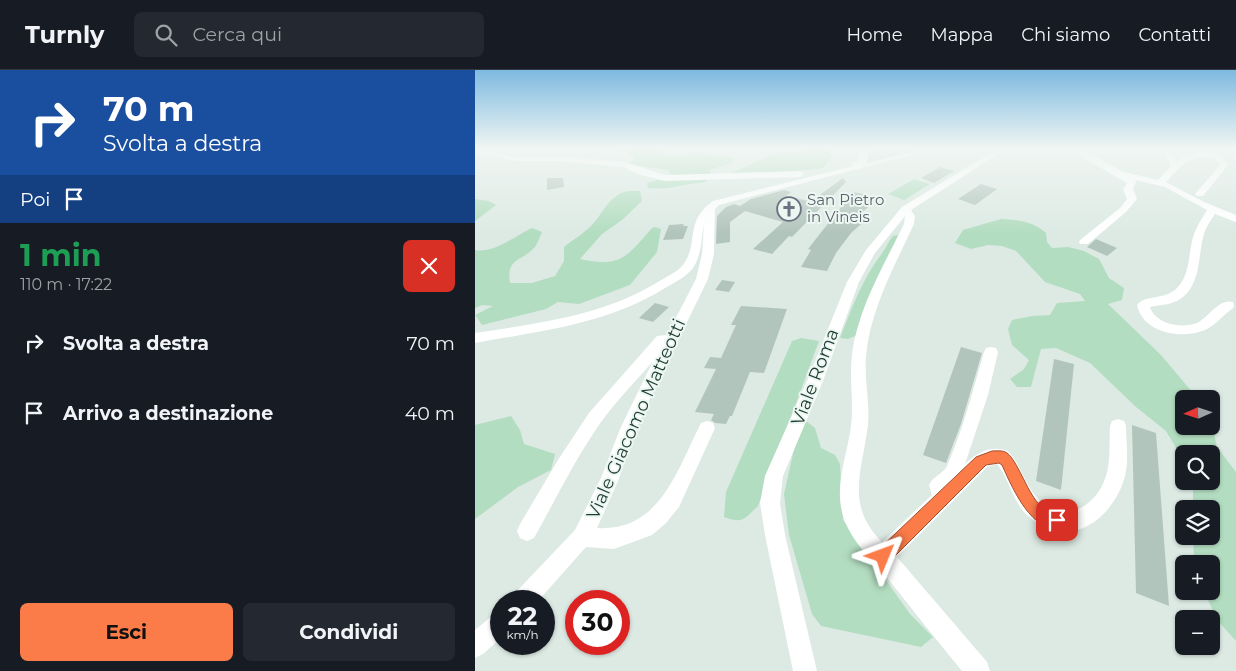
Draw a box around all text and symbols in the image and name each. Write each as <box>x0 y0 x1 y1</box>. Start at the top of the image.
search box <box>134 12 484 57</box>
text: Turnly <box>25 20 104 49</box>
icon: search <box>152 21 180 49</box>
text: Cerca qui <box>192 23 282 46</box>
text: Home <box>847 24 903 46</box>
text: Mappa <box>931 24 993 46</box>
text: Chi siamo <box>1021 24 1110 46</box>
text: Contatti <box>1138 24 1211 46</box>
text: 70 m <box>103 87 194 130</box>
icon: right <box>20 90 85 155</box>
text: Svolta a destra <box>103 130 262 157</box>
icon: arrive <box>60 185 88 213</box>
text: Poi <box>20 188 50 211</box>
place label: San Pietro in Vineis <box>807 190 884 226</box>
church icon: San Pietro in Vineis <box>776 196 802 222</box>
text: 1 min <box>20 237 101 274</box>
button: close <box>403 240 455 292</box>
text: 110 m · 17:22 <box>20 275 112 294</box>
street label: Viale Giacomo Matteotti <box>582 315 690 523</box>
street label: Viale Roma <box>786 325 844 429</box>
icon: right <box>20 329 48 357</box>
text: Svolta a destra <box>63 332 209 355</box>
text: 70 m <box>406 332 455 355</box>
north arrow <box>1175 390 1220 435</box>
map controls <box>1175 390 1220 655</box>
icon: arrive <box>20 399 48 427</box>
text: Arrivo a destinazione <box>63 402 273 425</box>
text: 40 m <box>405 402 455 425</box>
button: search <box>1175 445 1220 490</box>
pin <box>1036 499 1078 541</box>
button: layers <box>1175 500 1220 545</box>
icon: arrive <box>1043 506 1071 534</box>
position arrow <box>856 529 908 581</box>
button: + <box>1175 555 1220 600</box>
speed limit sign: 30 <box>565 590 630 655</box>
text: 22 <box>508 601 537 631</box>
button: Esci <box>20 603 233 661</box>
button: Condividi <box>243 603 455 661</box>
button: − <box>1175 610 1220 655</box>
text: km/h <box>506 627 539 642</box>

